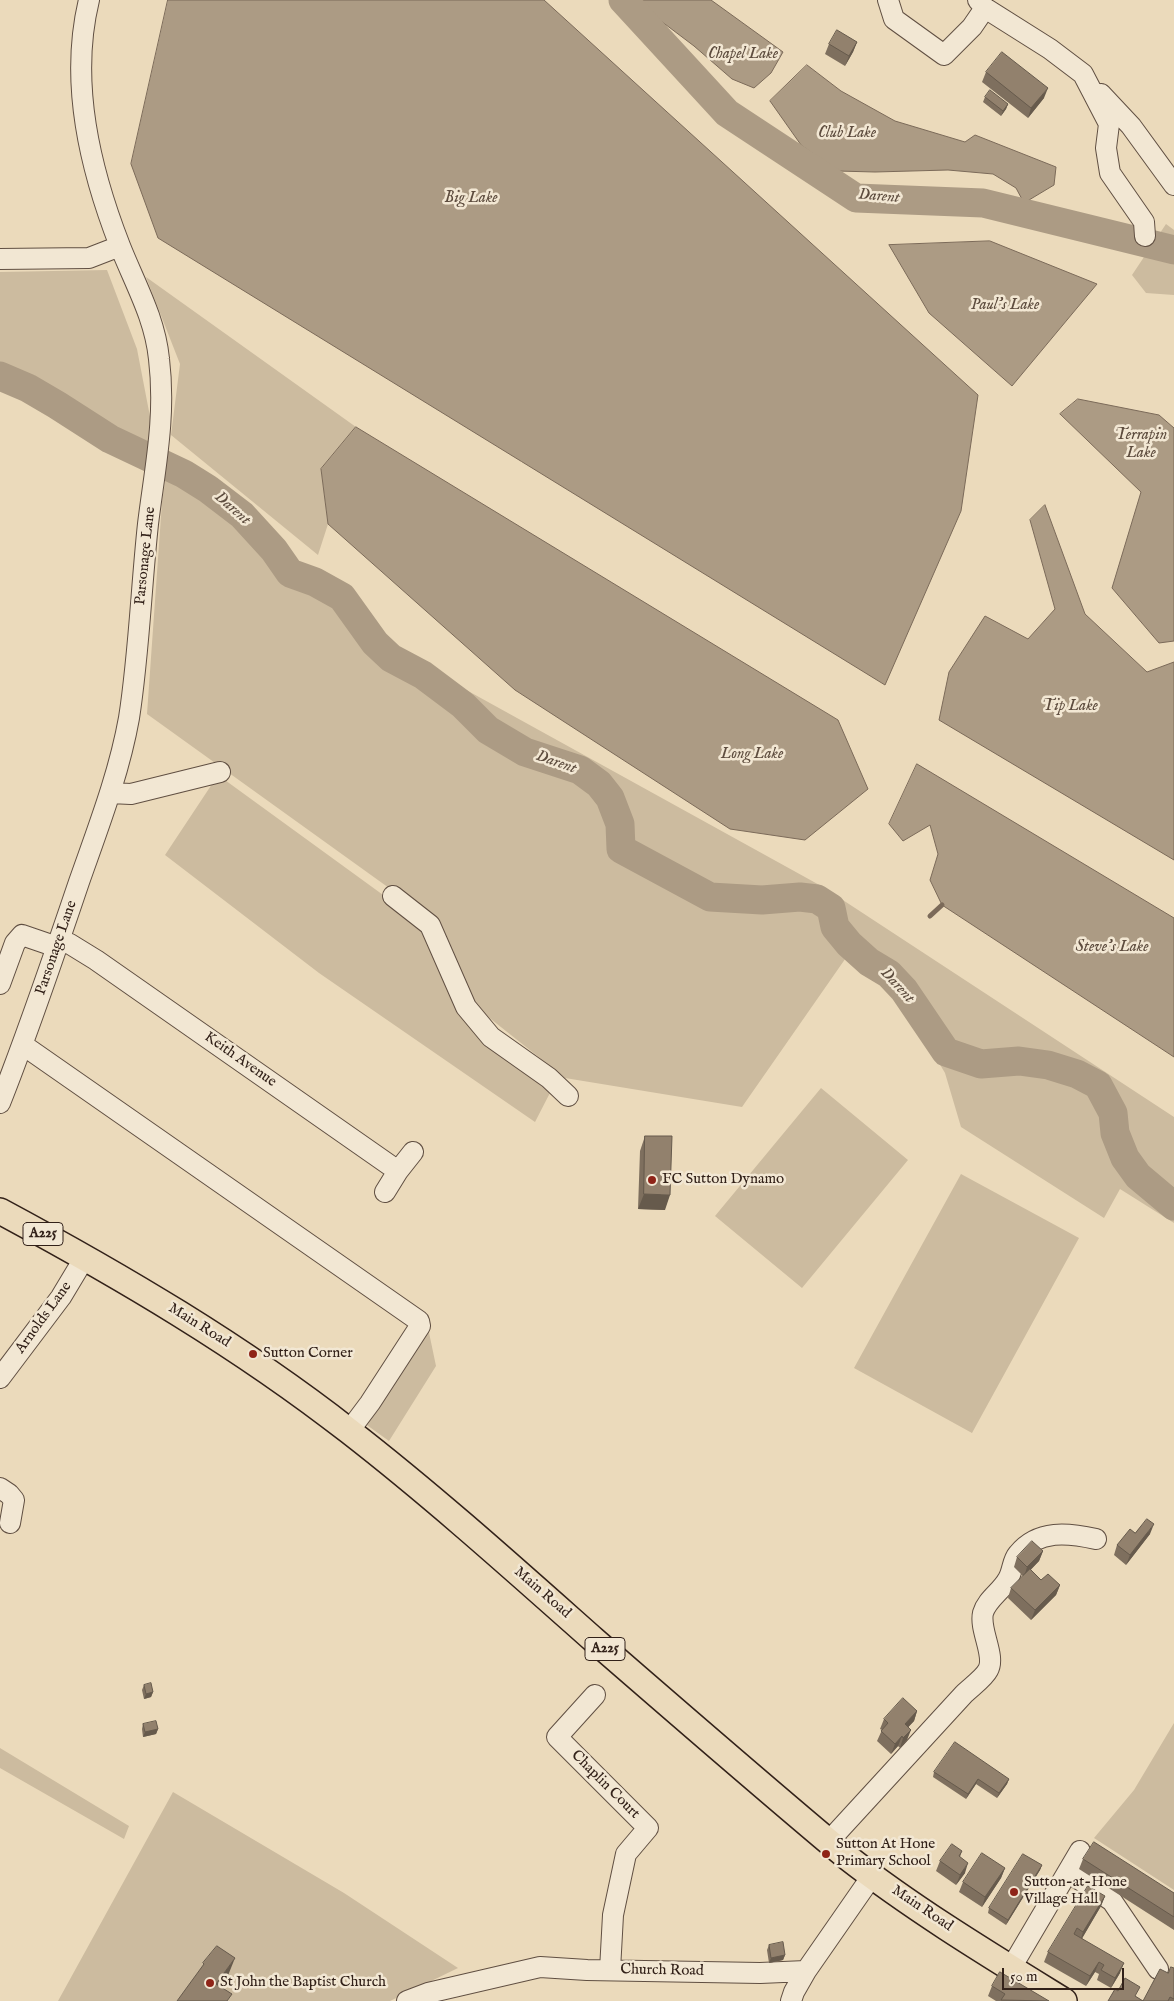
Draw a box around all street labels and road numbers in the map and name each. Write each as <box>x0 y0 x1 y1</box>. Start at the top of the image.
street label: Parsonage Lane <box>132 506 160 606</box>
street label: Parsonage Lane <box>32 898 82 998</box>
street label: Keith Avenue <box>200 1029 280 1091</box>
road number: A225 <box>23 1222 63 1246</box>
street label: Arnolds Lane <box>12 1279 76 1357</box>
street label: Main Road <box>165 1300 233 1352</box>
street label: Main Road <box>510 1563 574 1623</box>
road number: A225 <box>585 1638 625 1660</box>
street label: Chaplin Court <box>567 1747 643 1823</box>
street label: Main Road <box>888 1882 956 1936</box>
street label: Church Road <box>620 1961 704 1981</box>

